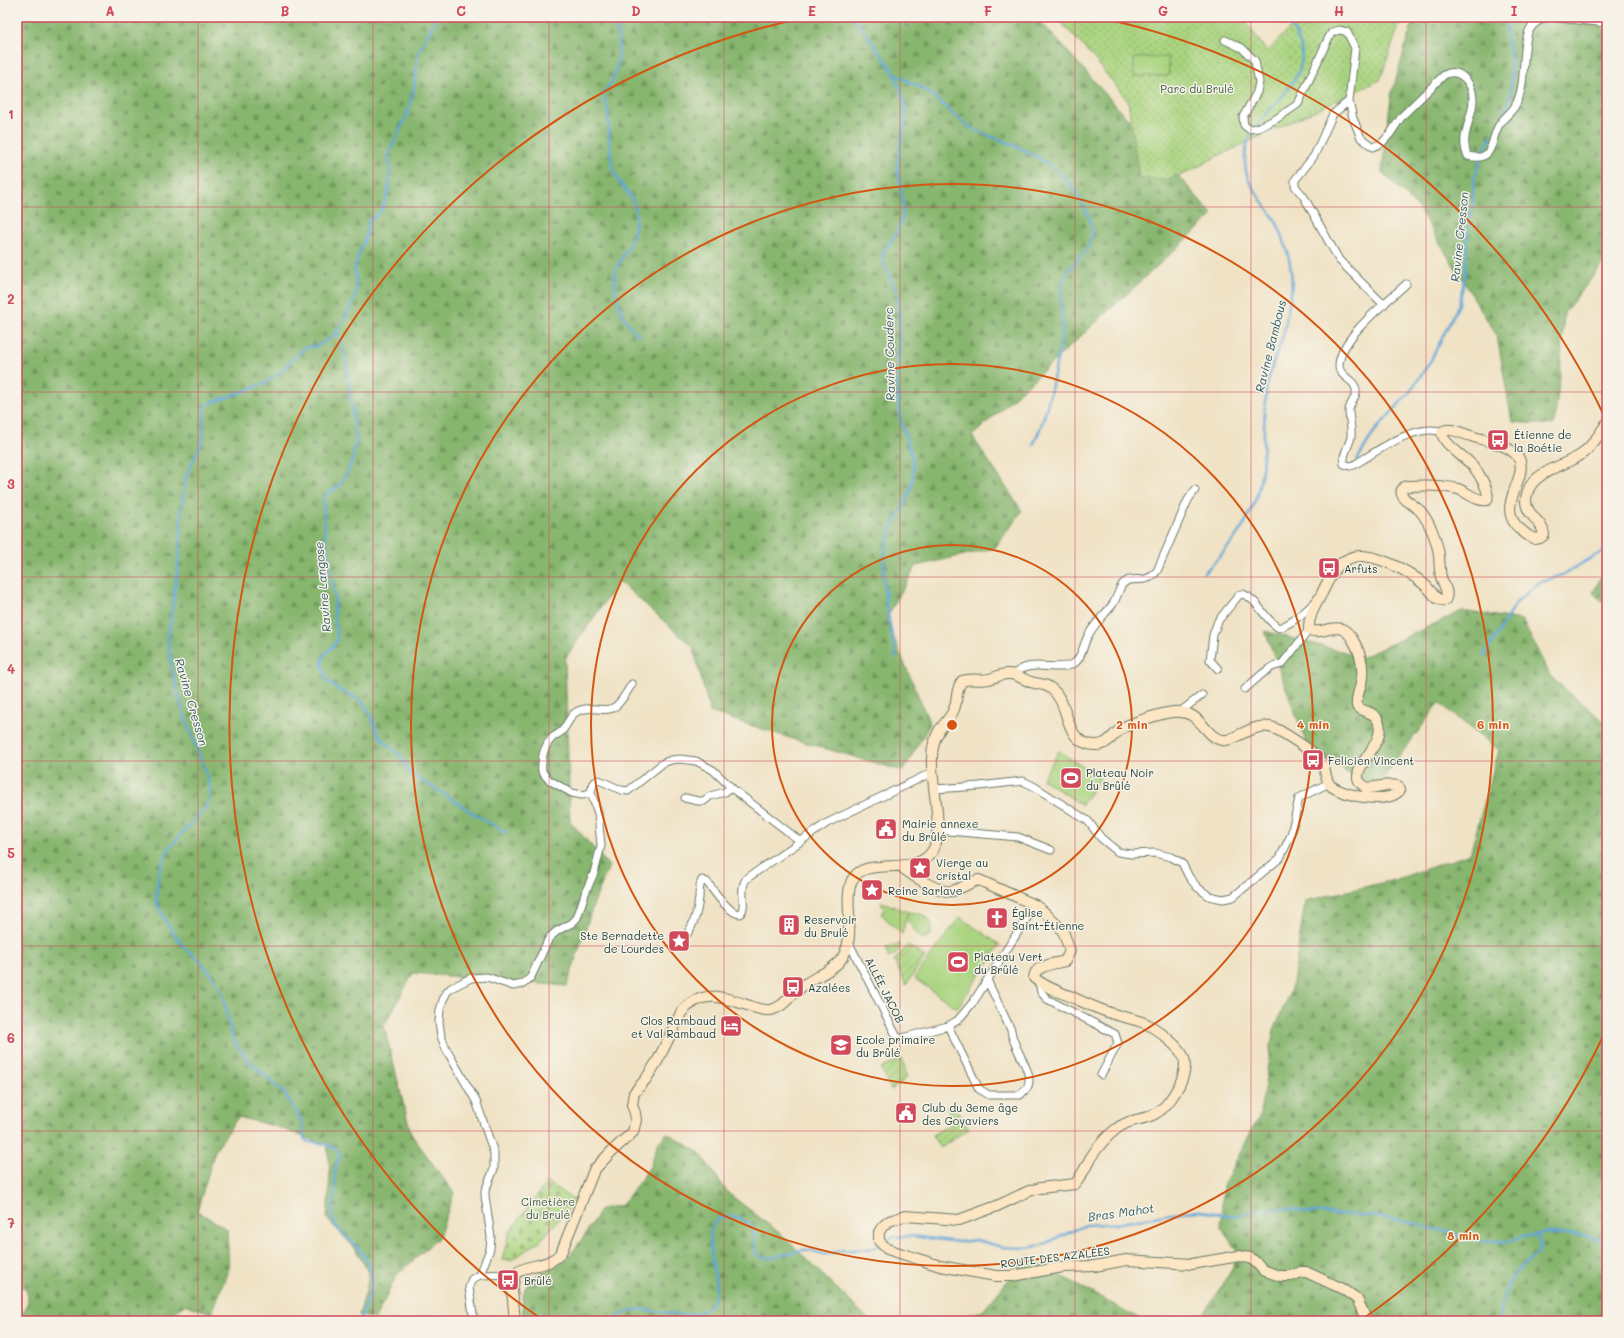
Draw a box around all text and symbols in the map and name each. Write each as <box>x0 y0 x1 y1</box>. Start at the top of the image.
text: A <box>105 2 115 19</box>
text: B <box>281 2 290 19</box>
text: C <box>456 2 466 19</box>
text: D <box>631 2 641 19</box>
text: E <box>808 2 816 19</box>
text: F <box>984 2 992 19</box>
text: G <box>1158 2 1168 19</box>
text: H <box>1334 2 1344 19</box>
text: I <box>1511 2 1518 19</box>
park label: Parc du Brulé <box>1160 81 1234 96</box>
text: 1 <box>8 105 14 122</box>
water label: Ravine Cresson <box>1446 191 1472 283</box>
text: 2 <box>7 290 15 307</box>
water label: Ravine Bambous <box>1251 298 1289 394</box>
water label: Ravine Couderc <box>880 307 898 401</box>
bus stop icon: Étienne de la Boétie <box>1485 427 1511 453</box>
place label: Étienne de la Boétie <box>1514 427 1572 455</box>
text: 3 <box>7 475 15 492</box>
water label: Ravine Langose <box>310 541 334 633</box>
bus stop icon: Arfuts <box>1316 555 1342 581</box>
place label: Arfuts <box>1344 561 1378 576</box>
water label: Ravine Cresson <box>172 656 212 748</box>
text: 4 <box>7 660 15 677</box>
text: 2 min <box>1116 716 1148 732</box>
text: 4 min <box>1297 716 1329 732</box>
text: 6 min <box>1477 716 1509 732</box>
centre of rings <box>945 718 959 732</box>
bus stop icon: Felicien Vincent <box>1300 747 1326 773</box>
place label: Felicien Vincent <box>1328 753 1414 768</box>
sports icon: Plateau Noir du Brûlé <box>1058 765 1084 791</box>
place label: Plateau Noir du Brûlé <box>1086 765 1154 793</box>
public building icon: Mairie annexe du Brûlé <box>873 816 899 842</box>
place label: Mairie annexe du Brûlé <box>902 816 979 844</box>
text: 5 <box>7 844 15 861</box>
place icon: Vierge au cristal <box>907 855 933 881</box>
place label: Vierge au cristal <box>936 855 988 883</box>
place icon: Reine Sarlave <box>859 877 885 903</box>
place label: Reine Sarlave <box>888 883 963 898</box>
church icon: Église Saint-Étienne <box>984 905 1010 931</box>
place label: Église Saint-Étienne <box>1012 905 1084 933</box>
building icon: Reservoir du Brulé <box>776 912 802 938</box>
place label: Reservoir du Brulé <box>804 912 857 940</box>
place label: Ste Bernadette de Lourdes <box>580 928 664 956</box>
place icon: Ste Bernadette de Lourdes <box>666 928 692 954</box>
sports icon: Plateau Vert du Brûlé <box>945 949 971 975</box>
place label: Plateau Vert du Brûlé <box>974 949 1043 977</box>
street label: ALLÉE JACOB <box>862 955 908 1025</box>
bus stop icon: Azalées <box>780 974 806 1000</box>
place label: Azalées <box>808 980 850 995</box>
place label: Clos Rambaud et Val Rambaud <box>631 1013 716 1041</box>
hotel icon: Clos Rambaud et Val Rambaud <box>718 1013 744 1039</box>
text: 6 <box>7 1029 15 1046</box>
school or university icon: Ecole primaire du Brûlé <box>828 1032 854 1058</box>
place label: Ecole primaire du Brûlé <box>856 1032 936 1060</box>
public building icon: Club du 3eme âge des Goyaviers <box>893 1100 919 1126</box>
place label: Club du 3eme âge des Goyaviers <box>922 1100 1018 1128</box>
park label: Cimetière du Brulé <box>521 1194 575 1222</box>
water label: Bras Mahot <box>1087 1199 1155 1225</box>
text: 7 <box>7 1214 15 1231</box>
text: 8 min <box>1447 1227 1479 1243</box>
street label: ROUTE DES AZALÉES <box>1000 1243 1110 1271</box>
bus stop icon: Brûlé <box>495 1267 521 1293</box>
place label: Brûlé <box>524 1273 552 1288</box>

